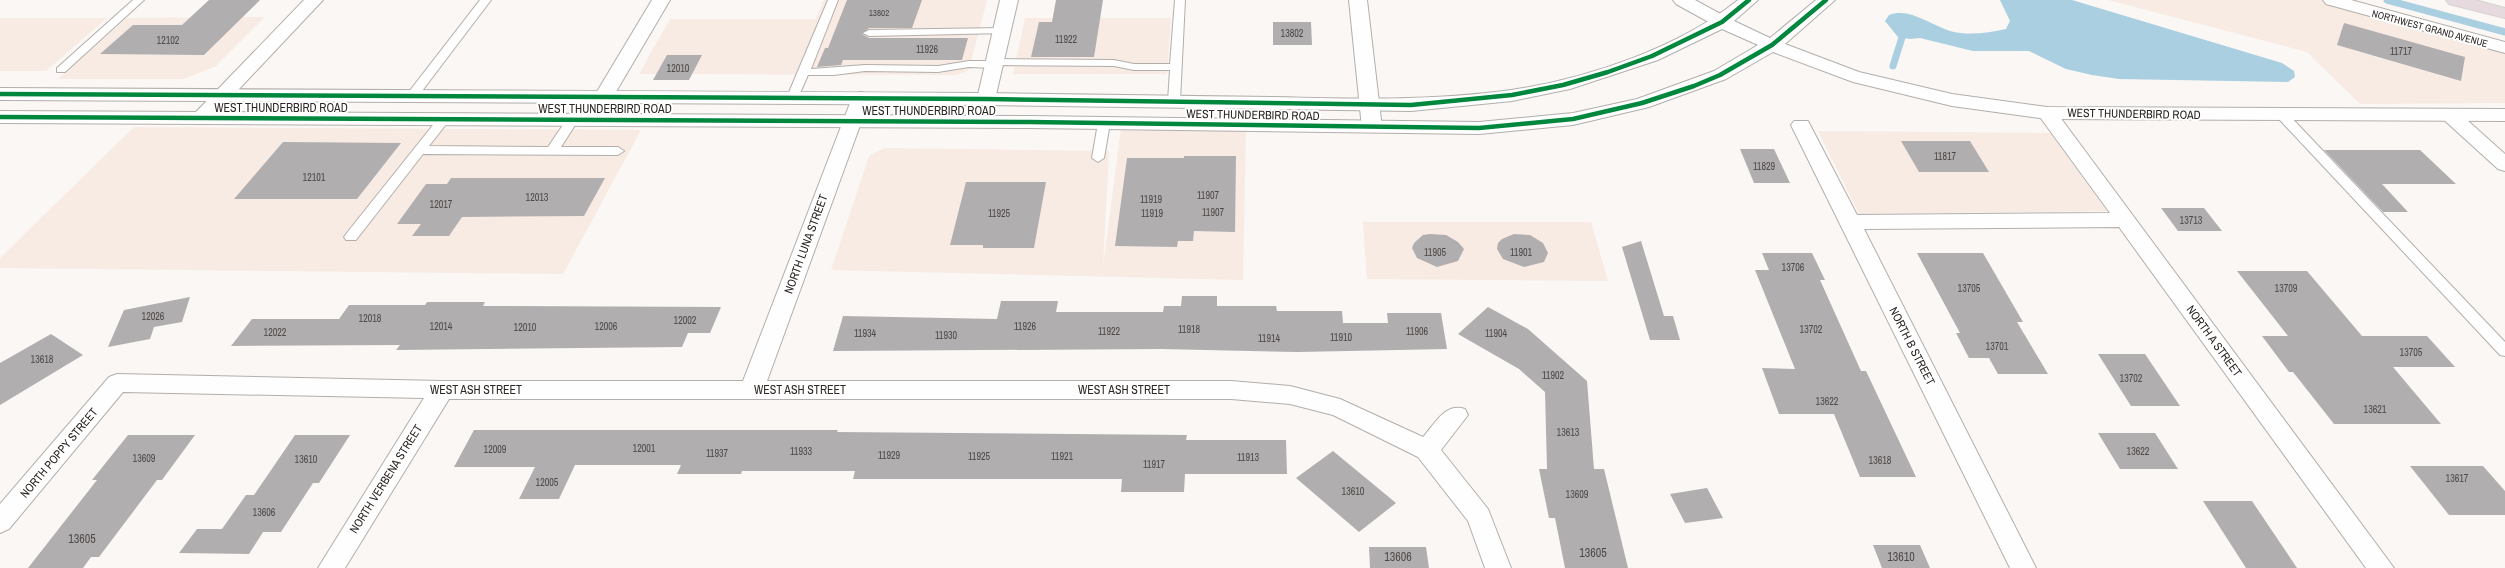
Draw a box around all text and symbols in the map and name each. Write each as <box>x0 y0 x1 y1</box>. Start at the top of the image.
house number: 13802 <box>869 7 889 19</box>
street label: NORTHWEST GRAND AVENUE <box>2371 7 2489 50</box>
house number: 13802 <box>1281 27 1304 40</box>
house number: 11922 <box>1055 33 1078 46</box>
house number: 12102 <box>157 34 180 47</box>
house number: 11926 <box>916 43 939 56</box>
house number: 11717 <box>2390 45 2413 58</box>
house number: 12010 <box>667 62 690 75</box>
street label: WEST THUNDERBIRD ROAD <box>214 100 348 116</box>
street label: WEST THUNDERBIRD ROAD <box>538 101 672 117</box>
street label: WEST THUNDERBIRD ROAD <box>862 103 996 119</box>
street label: WEST THUNDERBIRD ROAD <box>2067 105 2201 123</box>
street label: WEST THUNDERBIRD ROAD <box>1186 106 1320 124</box>
house number: 11817 <box>1934 150 1957 163</box>
house number: 11829 <box>1753 160 1776 173</box>
house number: 12101 <box>303 171 326 184</box>
house number: 11907 <box>1197 189 1220 202</box>
house number: 12013 <box>526 191 549 204</box>
street label: NORTH LUNA STREET <box>781 192 831 296</box>
house number: 11919 <box>1140 193 1163 206</box>
house number: 12017 <box>430 198 453 211</box>
house number: 11907 <box>1202 206 1225 219</box>
house number: 11925 <box>988 207 1011 220</box>
house number: 11919 <box>1141 207 1164 220</box>
house number: 13713 <box>2180 214 2203 227</box>
house number: 11905 <box>1424 246 1447 259</box>
house number: 11901 <box>1510 246 1533 259</box>
house number: 13706 <box>1782 261 1805 274</box>
house number: 13705 <box>1958 282 1981 295</box>
house number: 13709 <box>2275 282 2298 295</box>
street label: NORTH A STREET <box>2183 302 2245 380</box>
street label: NORTH B STREET <box>1885 304 1939 388</box>
house number: 12026 <box>142 310 165 323</box>
house number: 12018 <box>359 312 382 325</box>
house number: 12002 <box>674 314 697 327</box>
house number: 12014 <box>430 320 453 333</box>
house number: 12006 <box>595 320 618 333</box>
house number: 11926 <box>1014 320 1037 333</box>
house number: 12010 <box>514 321 537 334</box>
house number: 11918 <box>1178 323 1201 336</box>
house number: 13702 <box>1800 323 1823 336</box>
house number: 11922 <box>1098 325 1121 338</box>
house number: 11906 <box>1406 325 1429 338</box>
house number: 12022 <box>264 326 287 339</box>
house number: 11934 <box>854 327 877 340</box>
house number: 11904 <box>1485 327 1508 340</box>
house number: 11930 <box>935 329 958 342</box>
house number: 11910 <box>1330 331 1353 344</box>
house number: 11914 <box>1258 332 1281 345</box>
house number: 13701 <box>1986 340 2009 353</box>
house number: 13705 <box>2400 346 2423 359</box>
house number: 13618 <box>31 353 54 366</box>
house number: 11902 <box>1542 369 1565 382</box>
house number: 13702 <box>2120 372 2143 385</box>
street label: WEST ASH STREET <box>430 382 522 398</box>
street label: WEST ASH STREET <box>754 382 846 398</box>
street label: WEST ASH STREET <box>1078 382 1170 398</box>
house number: 13622 <box>1816 395 1839 408</box>
house number: 13621 <box>2364 403 2387 416</box>
street label: NORTH POPPY STREET <box>17 405 101 501</box>
street label: NORTH VERBENA STREET <box>346 422 426 536</box>
house number: 13613 <box>1557 426 1580 439</box>
house number: 12001 <box>633 442 656 455</box>
house number: 12009 <box>484 443 507 456</box>
house number: 11933 <box>790 445 813 458</box>
house number: 13622 <box>2127 445 2150 458</box>
house number: 11937 <box>706 447 729 460</box>
house number: 11929 <box>878 449 901 462</box>
house number: 11925 <box>968 450 991 463</box>
house number: 11921 <box>1051 450 1074 463</box>
house number: 11913 <box>1237 451 1260 464</box>
house number: 13609 <box>133 452 156 465</box>
house number: 13610 <box>295 453 318 466</box>
house number: 13618 <box>1869 454 1892 467</box>
house number: 11917 <box>1143 458 1166 471</box>
house number: 13617 <box>2446 472 2469 485</box>
house number: 12005 <box>536 476 559 489</box>
house number: 13610 <box>1342 485 1365 498</box>
house number: 13609 <box>1566 488 1589 501</box>
house number: 13606 <box>253 506 276 519</box>
house number: 13605 <box>68 531 96 547</box>
house number: 13605 <box>1579 545 1607 561</box>
house number: 13606 <box>1384 549 1412 565</box>
house number: 13610 <box>1887 549 1915 565</box>

